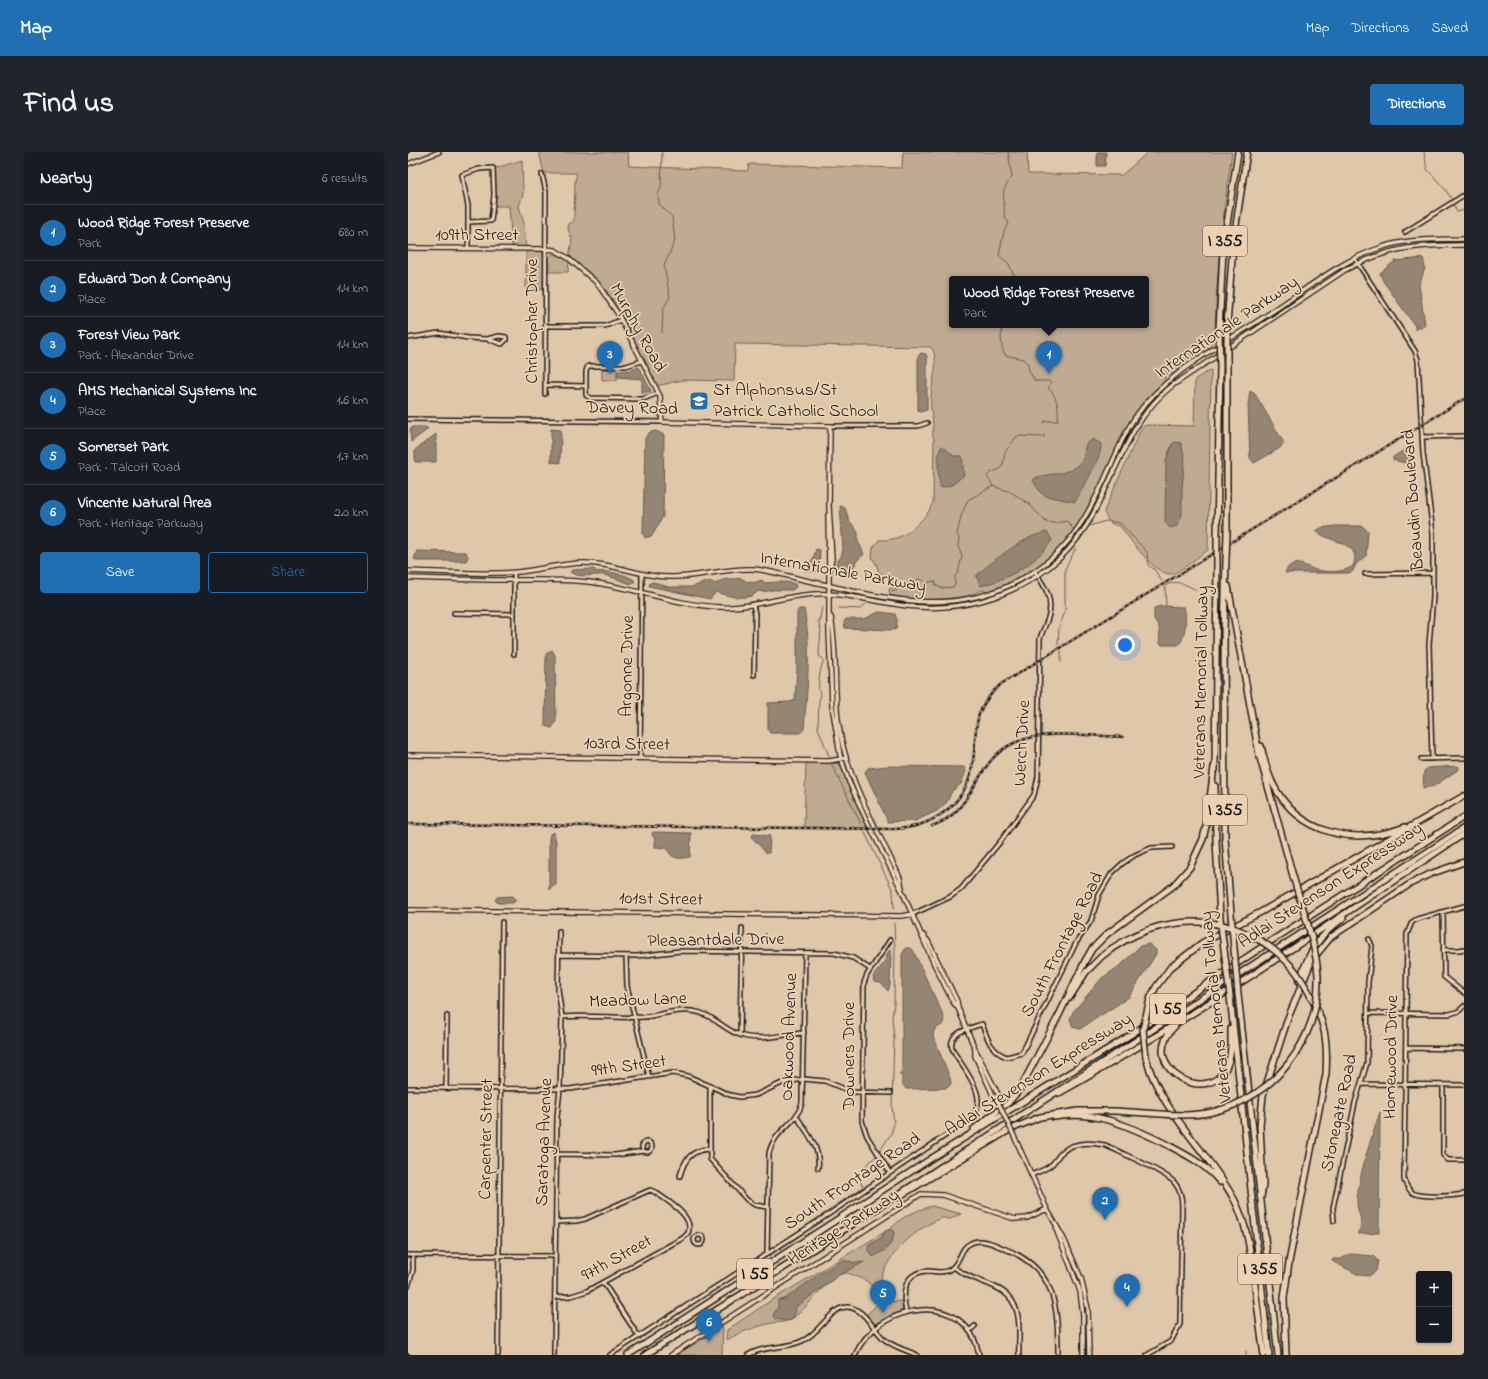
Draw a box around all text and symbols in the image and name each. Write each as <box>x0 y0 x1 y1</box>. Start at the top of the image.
text: Map <box>20 15 52 42</box>
text: Map <box>1306 18 1329 39</box>
text: Directions <box>1351 18 1409 39</box>
text: Saved <box>1431 18 1468 39</box>
text: Find us <box>24 84 114 125</box>
button: Directions <box>1370 84 1464 125</box>
text: Nearby <box>40 166 92 191</box>
text: 6 results <box>322 169 368 188</box>
text: Wood Ridge Forest Preserve <box>78 212 249 234</box>
text: 1 <box>51 223 55 242</box>
text: 680 m <box>338 223 368 242</box>
street label: 109th Street <box>435 223 519 249</box>
road number: I 355 <box>1203 226 1247 256</box>
text: Park <box>78 234 102 253</box>
street label: Christopher Drive <box>520 257 546 384</box>
text: Edward Don & Company <box>78 268 231 290</box>
street label: Internationale Parkway <box>1150 270 1304 386</box>
popup <box>949 276 1149 328</box>
text: 2 <box>50 279 56 298</box>
text: 1.4 km <box>337 279 368 298</box>
street label: Murphy Road <box>602 279 672 377</box>
text: Wood Ridge Forest Preserve <box>963 282 1135 304</box>
text: Place <box>78 290 106 309</box>
text: Park <box>963 304 987 323</box>
text: Forest View Park <box>78 324 180 346</box>
text: 3 <box>50 335 56 354</box>
text: 1.4 km <box>337 335 368 354</box>
pin: 3 <box>597 341 623 374</box>
pin: 1 <box>1036 341 1062 374</box>
text: Park · Alexander Drive <box>78 346 194 365</box>
place label: St Alphonsus/St Patrick Catholic School <box>713 378 878 425</box>
text: AMS Mechanical Systems Inc <box>78 380 257 402</box>
school or university icon: St Alphonsus/St Patrick Catholic School <box>688 390 710 412</box>
text: 4 <box>50 391 56 410</box>
text: 1.6 km <box>336 391 368 410</box>
street label: Davey Road <box>585 395 678 423</box>
text: Place <box>78 402 106 421</box>
street label: Beaudin Boulevard <box>1396 428 1432 573</box>
text: Somerset Park <box>78 436 169 458</box>
text: 5 <box>49 447 57 466</box>
text: 1.7 km <box>337 447 368 466</box>
text: Park · Talcott Road <box>78 458 180 477</box>
text: Vincente Natural Area <box>78 492 212 514</box>
text: 6 <box>50 503 56 522</box>
text: 2.0 km <box>334 503 368 522</box>
text: Park · Heritage Parkway <box>78 514 203 533</box>
street label: Internationale Parkway <box>758 546 928 600</box>
button: Save <box>40 552 200 593</box>
button: Share <box>208 552 368 593</box>
street label: Veterans Memorial Tollway <box>1187 585 1217 780</box>
street label: Argonne Drive <box>614 614 643 717</box>
your location <box>1115 635 1135 655</box>
street label: Werch Drive <box>1008 698 1038 787</box>
street label: 103rd Street <box>584 731 670 759</box>
road number: I 355 <box>1203 795 1247 825</box>
street label: Adlai Stevenson Expressway <box>1233 816 1429 956</box>
street label: South Frontage Road <box>1015 868 1112 1023</box>
street label: 101st Street <box>619 886 703 914</box>
street label: Veterans Memorial Tollway <box>1194 910 1240 1105</box>
street label: Pleasantdale Drive <box>647 927 786 955</box>
street label: Oakwood Avenue <box>775 972 805 1102</box>
street label: Meadow Lane <box>589 986 688 1016</box>
road number: I 55 <box>1150 994 1186 1024</box>
street label: Homewood Drive <box>1378 994 1406 1119</box>
street label: Downers Drive <box>837 1001 863 1111</box>
street label: Adlai Stevenson Expressway <box>941 1007 1137 1143</box>
street label: 99th Street <box>590 1049 668 1085</box>
street label: Stonegate Road <box>1315 1052 1366 1174</box>
street label: Saratoga Avenue <box>530 1077 561 1207</box>
street label: Carpenter Street <box>473 1078 501 1200</box>
street label: South Frontage Road <box>779 1127 927 1238</box>
street label: Heritage Parkway <box>783 1183 906 1274</box>
pin: 2 <box>1092 1187 1118 1220</box>
street label: 97th Street <box>577 1229 657 1289</box>
road number: I 355 <box>1238 1254 1282 1284</box>
road number: I 55 <box>737 1259 773 1289</box>
map controls <box>1416 1271 1452 1343</box>
button: + <box>1416 1271 1452 1307</box>
pin: 4 <box>1114 1274 1140 1307</box>
pin: 5 <box>870 1280 896 1313</box>
button: − <box>1416 1307 1452 1343</box>
pin: 6 <box>696 1309 722 1342</box>

